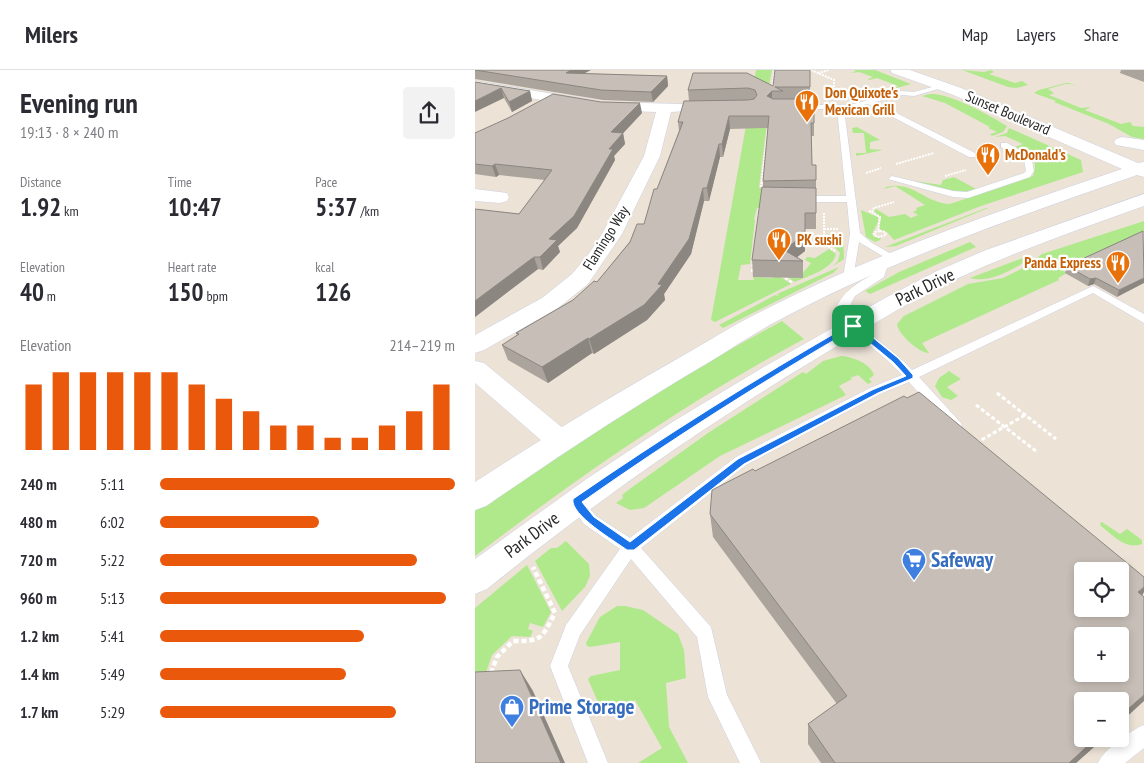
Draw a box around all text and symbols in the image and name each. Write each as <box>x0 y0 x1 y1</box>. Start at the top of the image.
text: Milers <box>25 19 78 50</box>
text: Map <box>962 23 988 46</box>
text: Layers <box>1016 23 1056 46</box>
text: Share <box>1084 23 1119 46</box>
place label: Don Quixote's Mexican Grill <box>825 83 898 119</box>
text: Evening run <box>20 84 138 121</box>
street label: Sunset Boulevard <box>963 86 1053 139</box>
button: share <box>403 87 455 139</box>
restaurant icon: Don Quixote's Mexican Grill <box>794 89 820 123</box>
text: 19:13 · 8 × 240 m <box>20 122 118 142</box>
restaurant icon: McDonald's <box>975 142 1001 176</box>
place label: McDonald's <box>1005 145 1066 164</box>
text: Distance <box>20 173 61 191</box>
text: Time <box>168 173 192 191</box>
text: Pace <box>315 173 337 191</box>
text: 1.92 <box>20 191 61 223</box>
text: 10:47 <box>168 191 222 223</box>
text: 5:37 <box>315 191 357 223</box>
text: km <box>61 202 79 220</box>
text: /km <box>357 202 379 220</box>
street label: Flamingo Way <box>578 202 633 273</box>
restaurant icon: PK sushi <box>766 227 792 261</box>
place label: PK sushi <box>797 230 842 249</box>
restaurant icon: Panda Express <box>1105 250 1131 284</box>
place label: Panda Express <box>1024 253 1101 272</box>
text: Elevation <box>20 258 65 276</box>
text: Heart rate <box>168 258 217 276</box>
text: kcal <box>315 258 334 276</box>
street label: Park Drive <box>891 262 958 311</box>
text: 40 <box>20 276 44 308</box>
text: 150 <box>168 276 204 308</box>
text: 126 <box>315 276 351 308</box>
text: m <box>44 287 56 305</box>
text: bpm <box>204 287 228 305</box>
pin <box>832 305 874 347</box>
icon: arrive <box>839 312 867 340</box>
text: Elevation <box>20 335 71 355</box>
text: 214–219 m <box>390 335 455 355</box>
text: 240 m <box>20 474 57 494</box>
text: 5:11 <box>100 474 125 494</box>
street label: Park Drive <box>500 507 564 563</box>
text: 480 m <box>20 512 57 532</box>
text: 6:02 <box>100 512 125 532</box>
place label: Safeway <box>931 546 994 573</box>
supermarket icon: Safeway <box>901 547 927 581</box>
text: 720 m <box>20 550 57 570</box>
text: 5:22 <box>100 550 125 570</box>
map controls <box>1074 562 1129 747</box>
button: locate <box>1074 562 1129 617</box>
text: 960 m <box>20 588 57 608</box>
text: 5:13 <box>100 588 125 608</box>
text: 1.2 km <box>20 626 59 646</box>
text: 5:41 <box>100 626 125 646</box>
button: + <box>1074 627 1129 682</box>
text: 1.4 km <box>20 664 59 684</box>
text: 5:49 <box>100 664 125 684</box>
button: − <box>1074 692 1129 747</box>
place label: Prime Storage <box>529 693 634 720</box>
shop icon: Prime Storage <box>499 694 525 728</box>
text: 1.7 km <box>20 702 58 722</box>
text: 5:29 <box>100 702 125 722</box>

